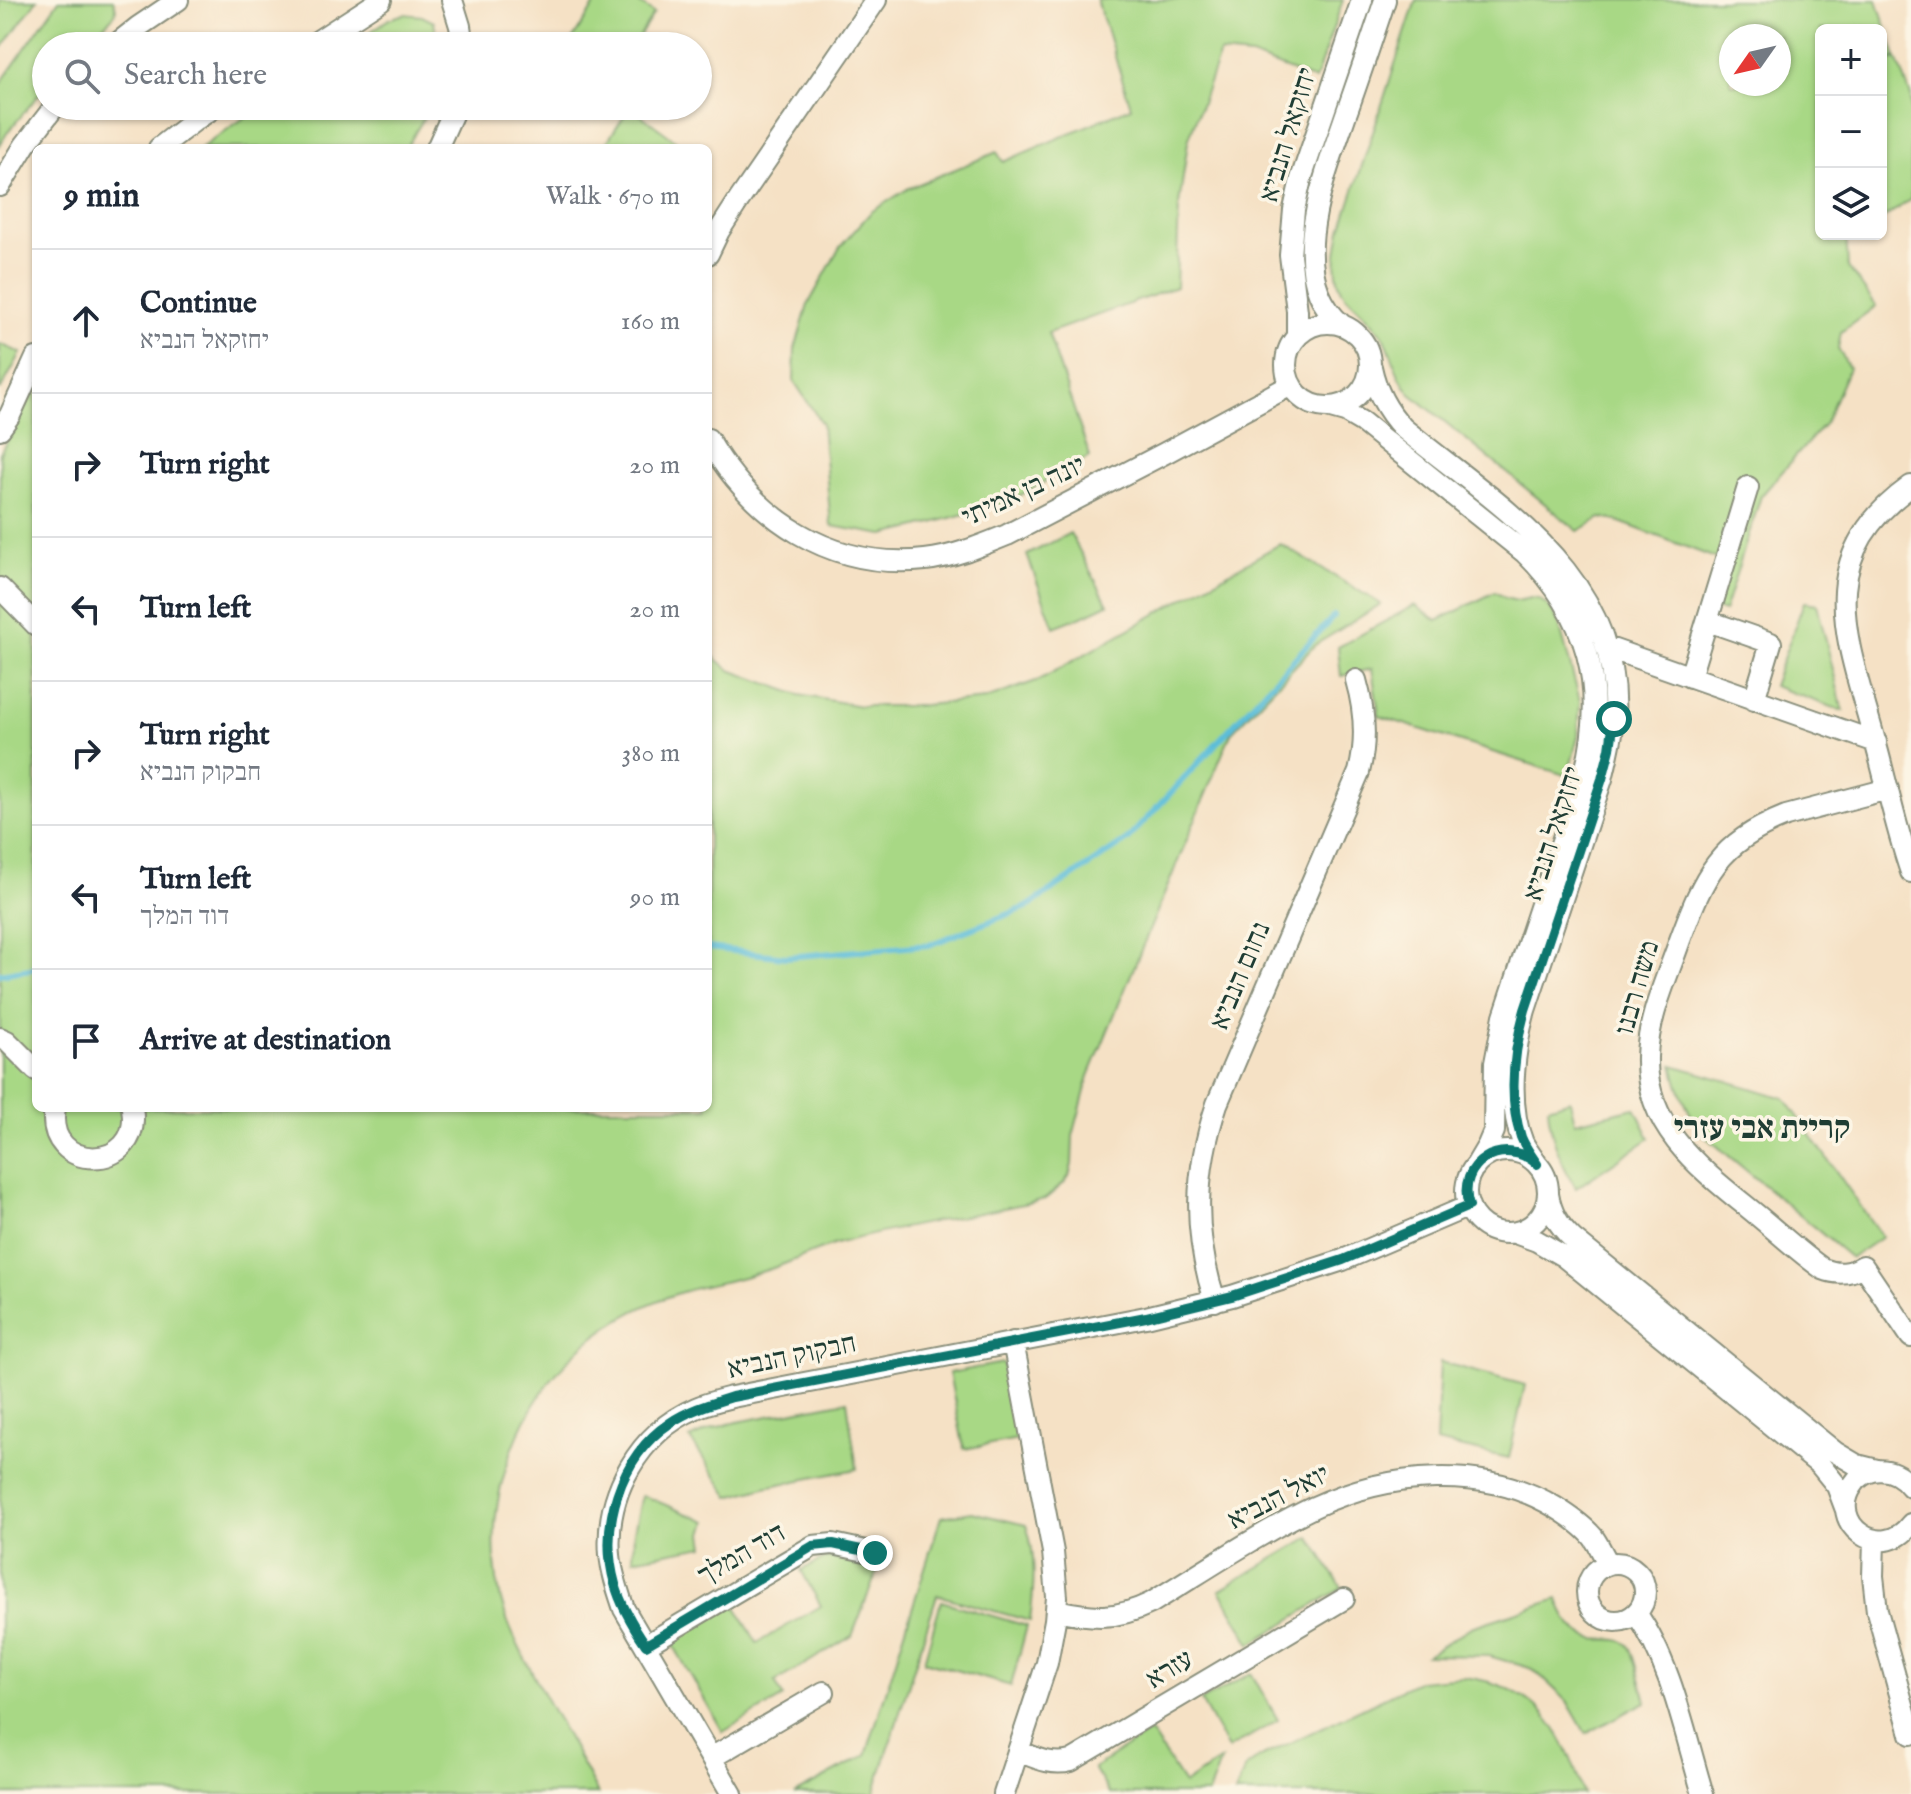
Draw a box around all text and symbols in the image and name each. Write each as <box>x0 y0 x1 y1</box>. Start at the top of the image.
north arrow <box>1719 24 1791 96</box>
map controls <box>1815 24 1887 240</box>
button: + <box>1815 24 1887 96</box>
search box <box>32 32 712 120</box>
icon: search <box>60 54 104 98</box>
text: Search here <box>124 57 267 95</box>
street label: יחזקאל הנביא <box>1252 64 1326 206</box>
button: − <box>1815 96 1887 168</box>
button: layers <box>1815 168 1887 240</box>
text: 9 min <box>64 175 140 218</box>
text: Walk · 670 m <box>546 180 680 213</box>
text: Continue <box>140 285 257 323</box>
icon: ahead <box>64 299 108 343</box>
text: 160 m <box>621 305 680 338</box>
text: יחזקאל הנביא <box>140 324 269 357</box>
icon: right <box>64 443 108 487</box>
text: Turn right <box>140 446 270 484</box>
street label: יונה בן אמיתי <box>957 448 1091 536</box>
text: 20 m <box>629 449 680 482</box>
icon: left <box>64 587 108 631</box>
text: Turn left <box>140 590 251 628</box>
text: 20 m <box>629 593 680 626</box>
route start <box>1596 701 1632 737</box>
text: Turn right <box>140 717 270 755</box>
icon: right <box>64 731 108 775</box>
text: 380 m <box>622 737 680 770</box>
text: חבקוק הנביא <box>140 756 261 789</box>
street label: יחזקאל הנביא <box>1516 763 1592 905</box>
text: Turn left <box>140 861 251 899</box>
icon: left <box>64 875 108 919</box>
text: 90 m <box>630 881 680 914</box>
text: דוד המלך <box>140 900 229 933</box>
street label: נחום הנביא <box>1203 917 1279 1035</box>
street label: משה רבנו <box>1608 937 1668 1039</box>
icon: arrive <box>64 1019 108 1063</box>
text: Arrive at destination <box>140 1022 391 1060</box>
district label: קריית אבי עזרי <box>1674 1109 1850 1150</box>
street label: חבקוק הנביא <box>725 1326 859 1388</box>
street label: יואל הנביא <box>1222 1457 1336 1539</box>
street label: דוד המלך <box>692 1516 792 1594</box>
route end <box>857 1535 893 1571</box>
street label: עזרא <box>1140 1642 1200 1698</box>

